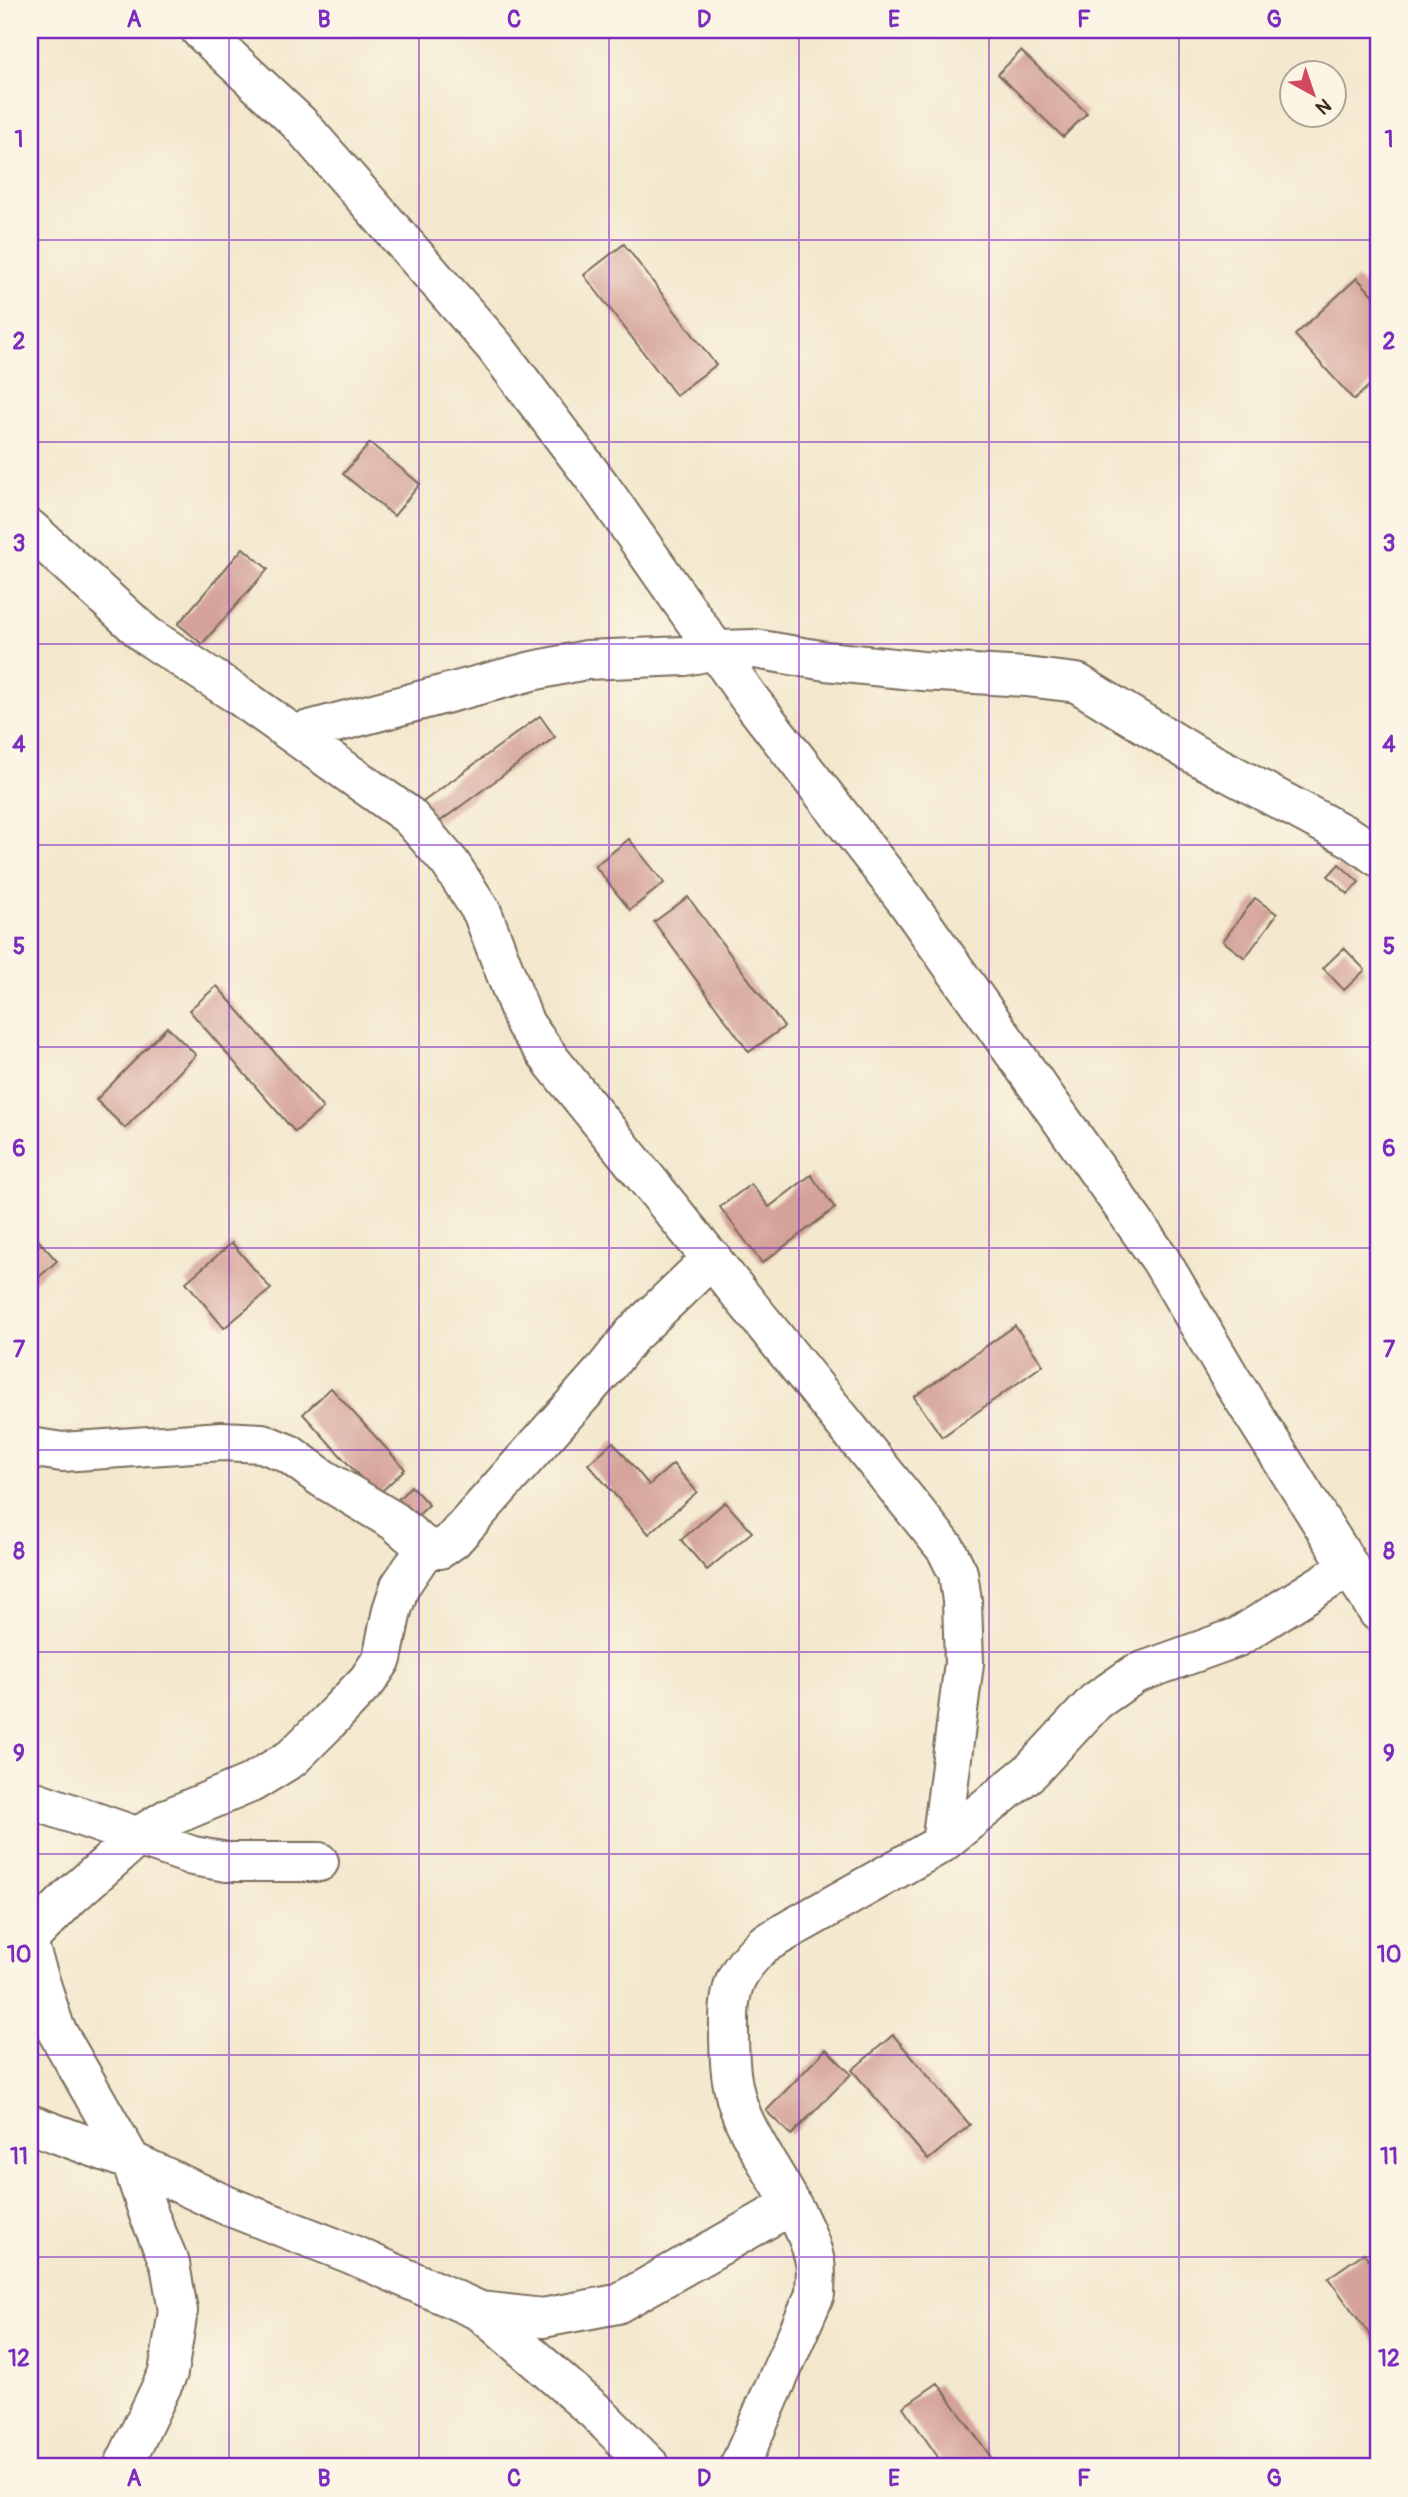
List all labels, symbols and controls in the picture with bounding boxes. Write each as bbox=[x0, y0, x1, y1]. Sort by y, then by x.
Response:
text: A bbox=[127, 5, 142, 34]
text: B bbox=[317, 5, 331, 34]
text: C bbox=[507, 5, 521, 34]
text: D bbox=[697, 5, 711, 34]
text: E bbox=[888, 5, 900, 34]
text: F bbox=[1077, 5, 1091, 34]
text: G bbox=[1266, 5, 1282, 34]
north arrow bbox=[1278, 60, 1348, 130]
text: N bbox=[1311, 93, 1336, 120]
text: 1 bbox=[15, 125, 24, 154]
text: 1 bbox=[1385, 125, 1394, 154]
text: 2 bbox=[13, 327, 26, 356]
text: 2 bbox=[1383, 327, 1396, 356]
text: 3 bbox=[13, 529, 25, 558]
text: 3 bbox=[1383, 529, 1395, 558]
text: 4 bbox=[12, 730, 26, 759]
text: 4 bbox=[1382, 730, 1396, 759]
text: 5 bbox=[13, 932, 25, 961]
text: 5 bbox=[1383, 932, 1395, 961]
text: 6 bbox=[12, 1134, 26, 1163]
text: 6 bbox=[1382, 1134, 1396, 1163]
text: 7 bbox=[13, 1335, 26, 1364]
text: 7 bbox=[1383, 1335, 1396, 1364]
text: 8 bbox=[13, 1537, 25, 1566]
text: 8 bbox=[1383, 1537, 1395, 1566]
text: 9 bbox=[13, 1739, 25, 1768]
text: 9 bbox=[1383, 1739, 1395, 1768]
text: 10 bbox=[7, 1940, 31, 1969]
text: 10 bbox=[1377, 1940, 1401, 1969]
text: 11 bbox=[10, 2142, 28, 2171]
text: 11 bbox=[1380, 2142, 1398, 2171]
text: 12 bbox=[8, 2344, 30, 2373]
text: 12 bbox=[1378, 2344, 1400, 2373]
text: A bbox=[127, 2464, 142, 2493]
text: B bbox=[317, 2464, 331, 2493]
text: C bbox=[507, 2464, 521, 2493]
text: D bbox=[697, 2464, 711, 2493]
text: E bbox=[888, 2464, 900, 2493]
text: F bbox=[1077, 2464, 1091, 2493]
text: G bbox=[1266, 2464, 1282, 2493]

